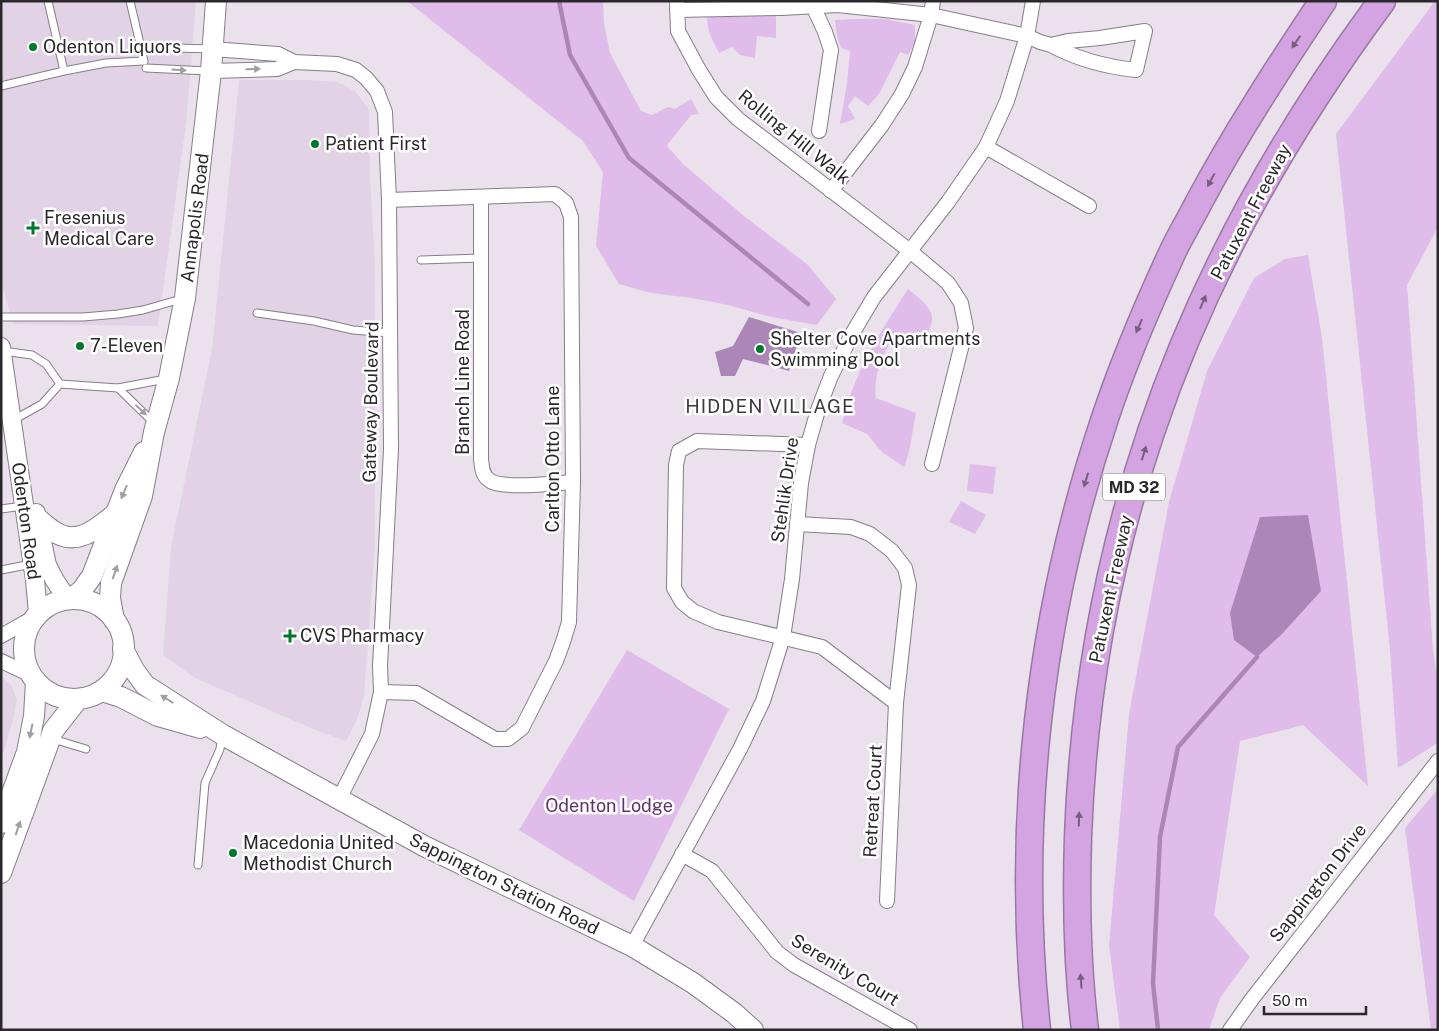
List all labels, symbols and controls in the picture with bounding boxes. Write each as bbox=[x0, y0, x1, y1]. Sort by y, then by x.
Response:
one-way arrow bbox=[1291, 35, 1300, 49]
place label: Odenton Liquors bbox=[43, 36, 181, 57]
marker: Odenton Liquors bbox=[27, 41, 39, 53]
one-way arrow bbox=[246, 65, 262, 73]
one-way arrow bbox=[171, 66, 187, 74]
street label: Rolling Hill Walk bbox=[734, 85, 855, 188]
place label: Patient First bbox=[325, 133, 427, 154]
marker: Patient First bbox=[309, 138, 321, 150]
street label: Patuxent Freeway bbox=[1206, 140, 1295, 283]
street label: Annapolis Road bbox=[176, 152, 213, 284]
one-way arrow bbox=[1207, 173, 1215, 188]
place label: Fresenius Medical Care bbox=[44, 207, 154, 249]
marker: Fresenius Medical Care bbox=[26, 221, 40, 235]
one-way arrow bbox=[1200, 295, 1208, 309]
street label: Branch Line Road bbox=[452, 309, 473, 455]
one-way arrow bbox=[1135, 319, 1143, 333]
street label: Gateway Boulevard bbox=[359, 321, 382, 483]
place label: Shelter Cove Apartments Swimming Pool bbox=[770, 328, 980, 370]
place label: 7-Eleven bbox=[90, 335, 163, 356]
marker: 7-Eleven bbox=[74, 340, 86, 352]
marker: Shelter Cove Apartments Swimming Pool bbox=[754, 343, 766, 355]
street label: Carlton Otto Lane bbox=[542, 386, 563, 532]
district label: HIDDEN VILLAGE bbox=[685, 395, 855, 417]
one-way arrow bbox=[134, 405, 147, 416]
street label: Stehlik Drive bbox=[767, 436, 802, 544]
one-way arrow bbox=[1141, 446, 1149, 461]
street label: Odenton Road bbox=[8, 461, 45, 581]
one-way arrow bbox=[1082, 472, 1089, 487]
road number: MD 32 bbox=[1103, 474, 1165, 501]
one-way arrow bbox=[120, 485, 128, 499]
street label: Patuxent Freeway bbox=[1085, 513, 1137, 665]
one-way arrow bbox=[112, 565, 119, 580]
place label: CVS Pharmacy bbox=[300, 625, 424, 646]
marker: CVS Pharmacy bbox=[284, 630, 296, 642]
one-way arrow bbox=[160, 695, 174, 704]
one-way arrow bbox=[27, 723, 35, 738]
street label: Retreat Court bbox=[859, 744, 886, 858]
park label: Odenton Lodge bbox=[545, 795, 673, 816]
one-way arrow bbox=[1075, 811, 1083, 827]
street label: Sappington Drive bbox=[1265, 819, 1370, 946]
one-way arrow bbox=[14, 820, 22, 835]
street label: Sappington Station Road bbox=[406, 828, 603, 939]
place label: Macedonia United Methodist Church bbox=[243, 832, 394, 874]
marker: Macedonia United Methodist Church bbox=[227, 847, 239, 859]
street label: Serenity Court bbox=[788, 929, 903, 1010]
one-way arrow bbox=[1077, 973, 1085, 989]
scale bar bbox=[1264, 984, 1366, 1016]
text: 50 m bbox=[1272, 992, 1307, 1009]

